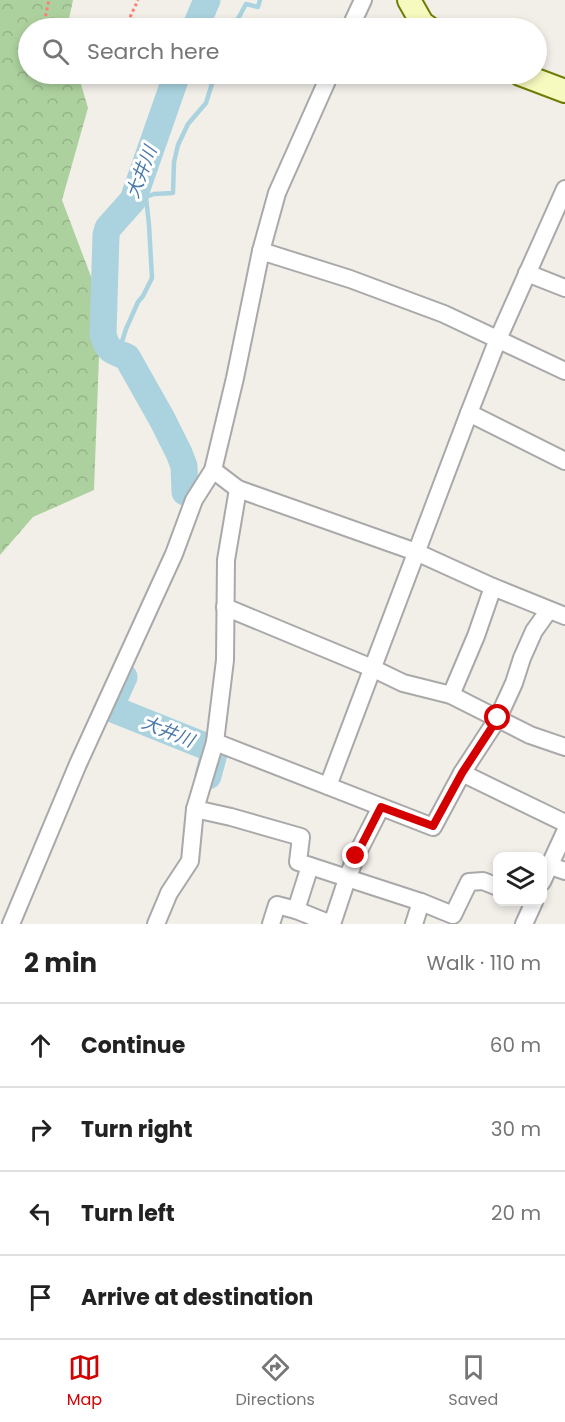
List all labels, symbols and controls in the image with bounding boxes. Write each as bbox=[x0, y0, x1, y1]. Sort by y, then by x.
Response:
search box bbox=[18, 18, 547, 84]
icon: search bbox=[39, 35, 72, 68]
text: Search here bbox=[87, 36, 220, 67]
water label: 大井川 bbox=[120, 140, 163, 202]
route start bbox=[484, 704, 510, 730]
water label: 大井川 bbox=[138, 709, 200, 753]
route end bbox=[342, 842, 368, 868]
map controls bbox=[493, 852, 547, 906]
button: layers bbox=[493, 852, 547, 906]
text: 2 min bbox=[24, 945, 97, 981]
text: Walk · 110 m bbox=[427, 949, 541, 977]
icon: ahead bbox=[24, 1029, 57, 1062]
text: Continue bbox=[81, 1030, 185, 1061]
text: 60 m bbox=[490, 1031, 541, 1059]
icon: right bbox=[24, 1113, 57, 1146]
text: Turn right bbox=[81, 1114, 192, 1145]
text: 30 m bbox=[491, 1115, 541, 1143]
icon: left bbox=[24, 1197, 57, 1230]
text: Turn left bbox=[81, 1198, 175, 1229]
text: 20 m bbox=[491, 1199, 541, 1227]
icon: arrive bbox=[24, 1281, 57, 1314]
text: Arrive at destination bbox=[81, 1282, 313, 1313]
tab: Map bbox=[67, 1351, 102, 1412]
tab: Directions bbox=[236, 1351, 315, 1412]
tab: Saved bbox=[448, 1351, 498, 1412]

